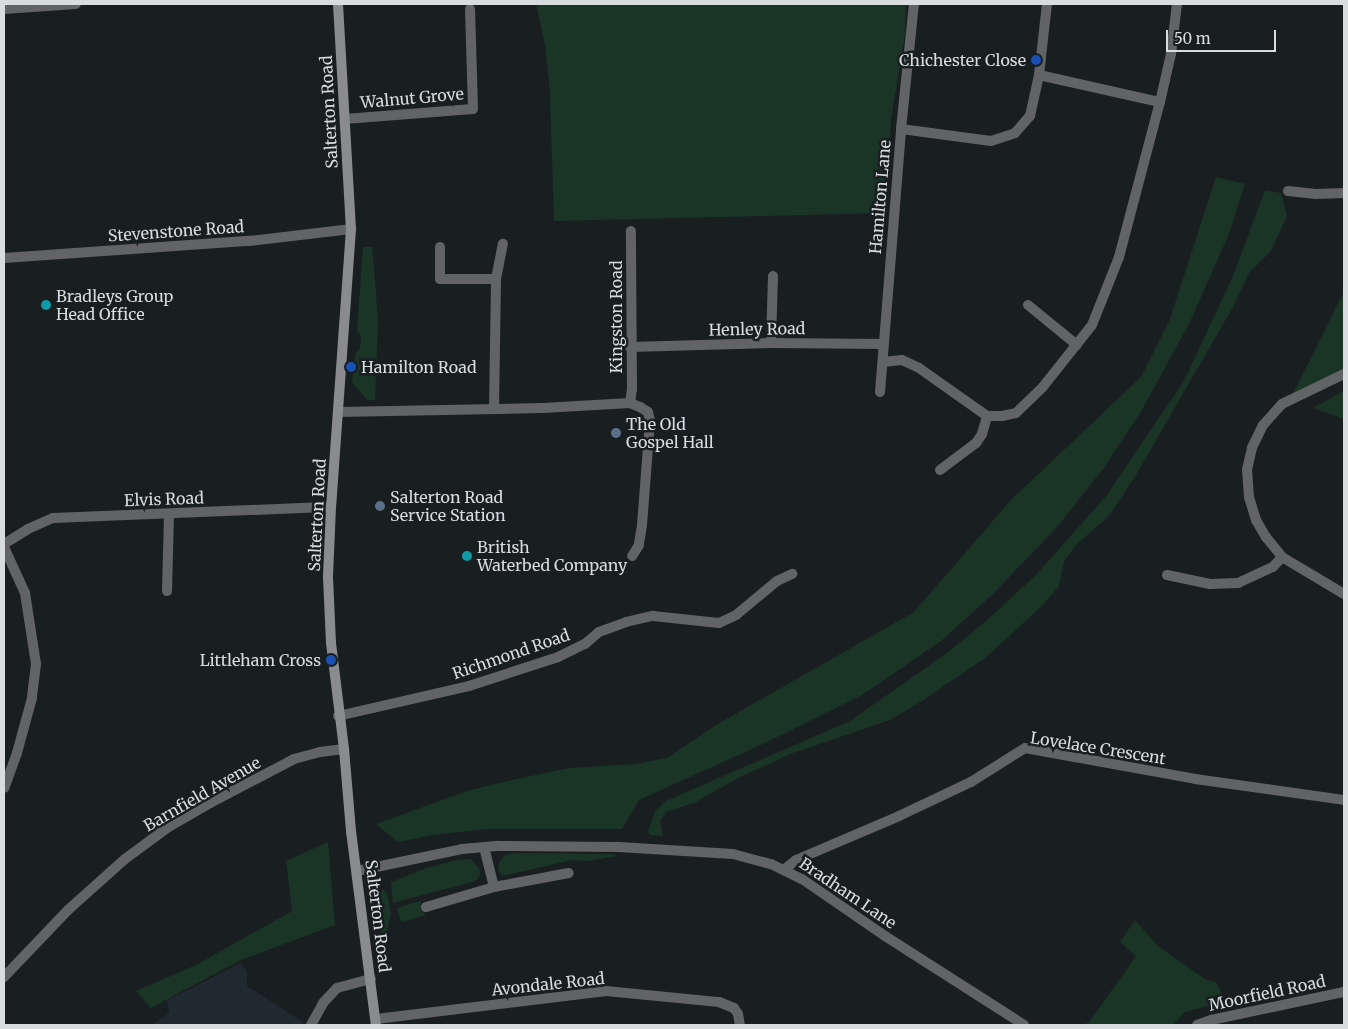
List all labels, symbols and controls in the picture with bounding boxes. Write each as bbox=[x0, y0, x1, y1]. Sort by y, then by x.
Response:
scale bar bbox=[1168, 20, 1278, 52]
text: 50 m bbox=[1174, 29, 1211, 48]
place label: Chichester Close bbox=[899, 50, 1026, 70]
marker: Chichester Close bbox=[1030, 54, 1042, 66]
street label: Salterton Road bbox=[316, 55, 342, 169]
street label: Walnut Grove bbox=[359, 84, 465, 112]
street label: Hamilton Lane bbox=[865, 139, 895, 255]
street label: Stevenstone Road bbox=[107, 217, 245, 245]
street label: Kingston Road bbox=[606, 260, 626, 374]
place label: Bradleys Group Head Office bbox=[56, 286, 173, 324]
marker: Bradleys Group Head Office bbox=[40, 299, 52, 311]
street label: Henley Road bbox=[708, 319, 806, 339]
place label: Hamilton Road bbox=[361, 357, 477, 377]
marker: Hamilton Road bbox=[345, 361, 357, 373]
place label: The Old Gospel Hall bbox=[626, 414, 714, 452]
marker: The Old Gospel Hall bbox=[610, 427, 622, 439]
street label: Salterton Road bbox=[304, 458, 330, 572]
place label: Salterton Road Service Station bbox=[390, 487, 506, 525]
street label: Elvis Road bbox=[124, 488, 204, 510]
marker: Salterton Road Service Station bbox=[374, 500, 386, 512]
place label: British Waterbed Company bbox=[477, 537, 627, 575]
marker: British Waterbed Company bbox=[461, 550, 473, 562]
street label: Richmond Road bbox=[450, 625, 572, 683]
place label: Littleham Cross bbox=[200, 650, 321, 670]
marker: Littleham Cross bbox=[325, 654, 337, 666]
street label: Lovelace Crescent bbox=[1029, 728, 1167, 768]
street label: Barnfield Avenue bbox=[140, 753, 264, 835]
street label: Bradham Lane bbox=[796, 854, 900, 932]
street label: Salterton Road bbox=[362, 859, 394, 973]
street label: Avondale Road bbox=[491, 969, 605, 999]
street label: Moorfield Road bbox=[1207, 971, 1327, 1015]

